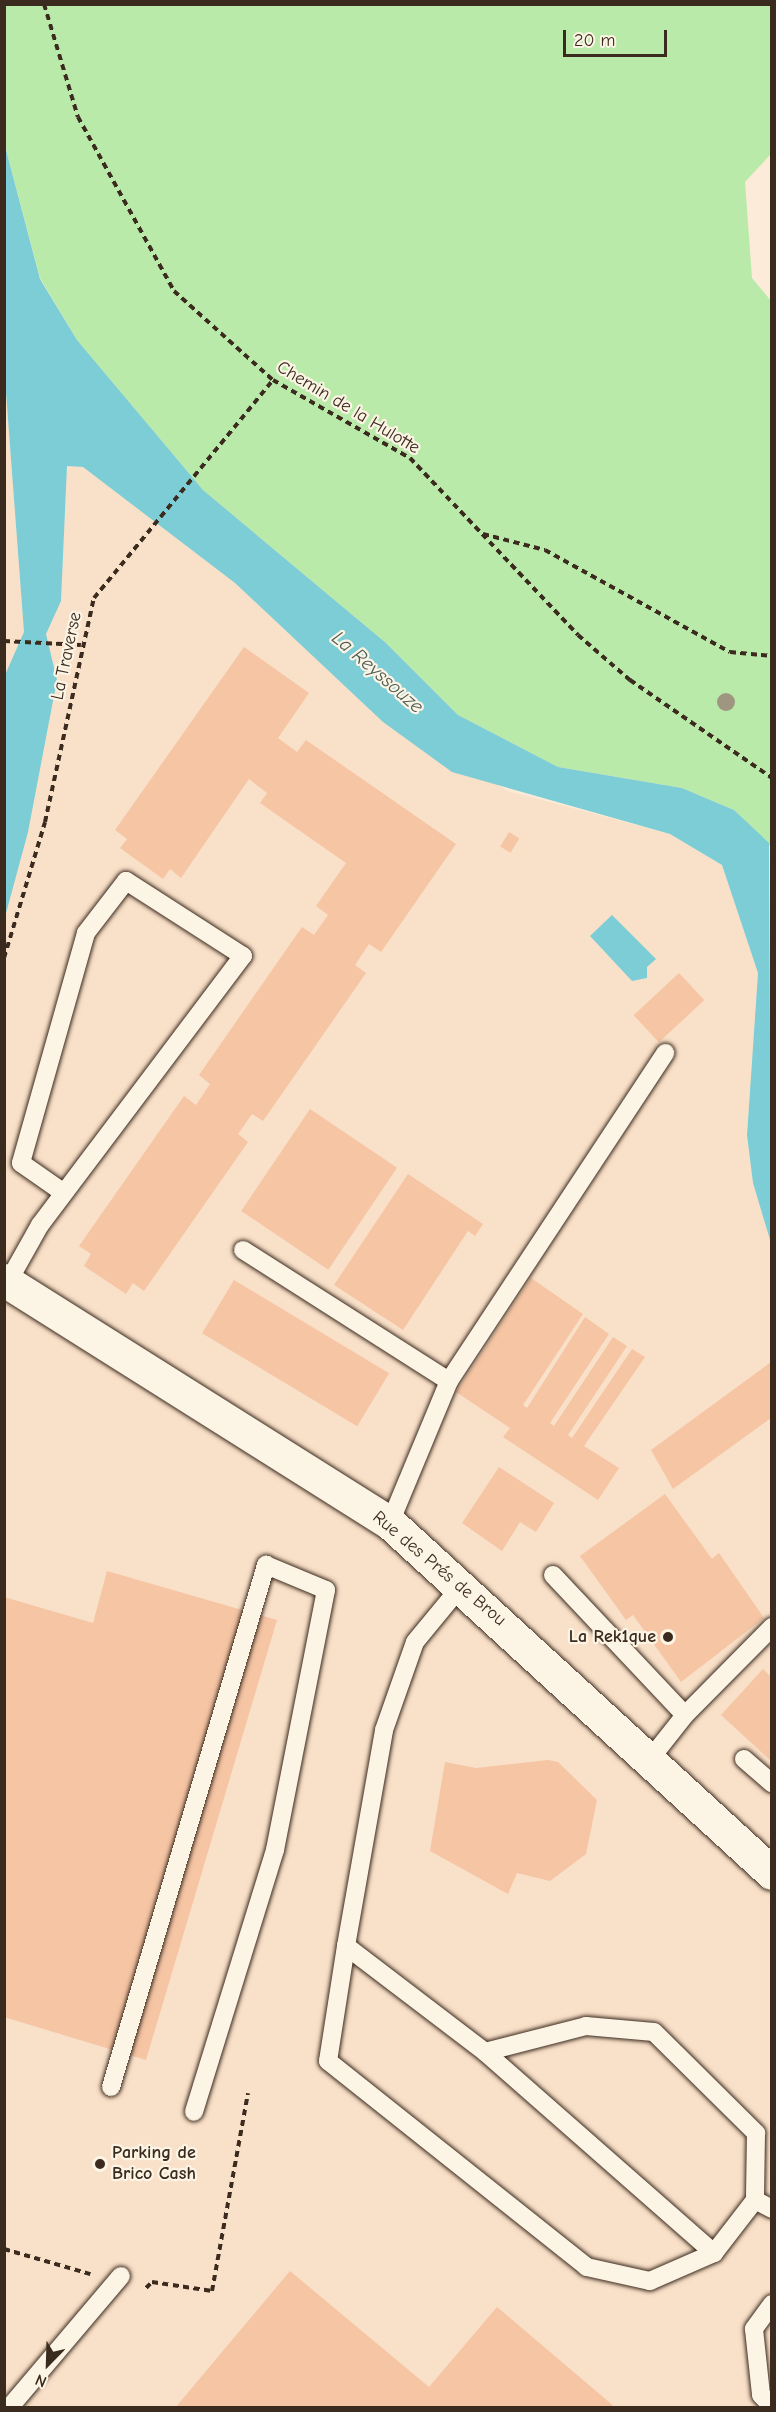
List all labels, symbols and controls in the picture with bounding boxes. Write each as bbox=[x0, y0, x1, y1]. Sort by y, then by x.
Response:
scale bar bbox=[566, 18, 670, 56]
text: 20 m bbox=[574, 30, 615, 51]
street label: Chemin de la Hulotte bbox=[273, 357, 423, 459]
street label: La Traverse bbox=[47, 610, 87, 702]
water label: La Reyssouze bbox=[327, 626, 429, 718]
street label: Rue des Prés de Brou bbox=[368, 1507, 510, 1631]
place label: La Rek1que bbox=[569, 1626, 656, 1648]
marker: La Rek1que bbox=[661, 1630, 675, 1644]
place label: Parking de Brico Cash bbox=[112, 2143, 196, 2186]
marker: Parking de Brico Cash bbox=[93, 2157, 107, 2171]
north arrow bbox=[18, 2334, 78, 2394]
text: N bbox=[33, 2370, 49, 2391]

